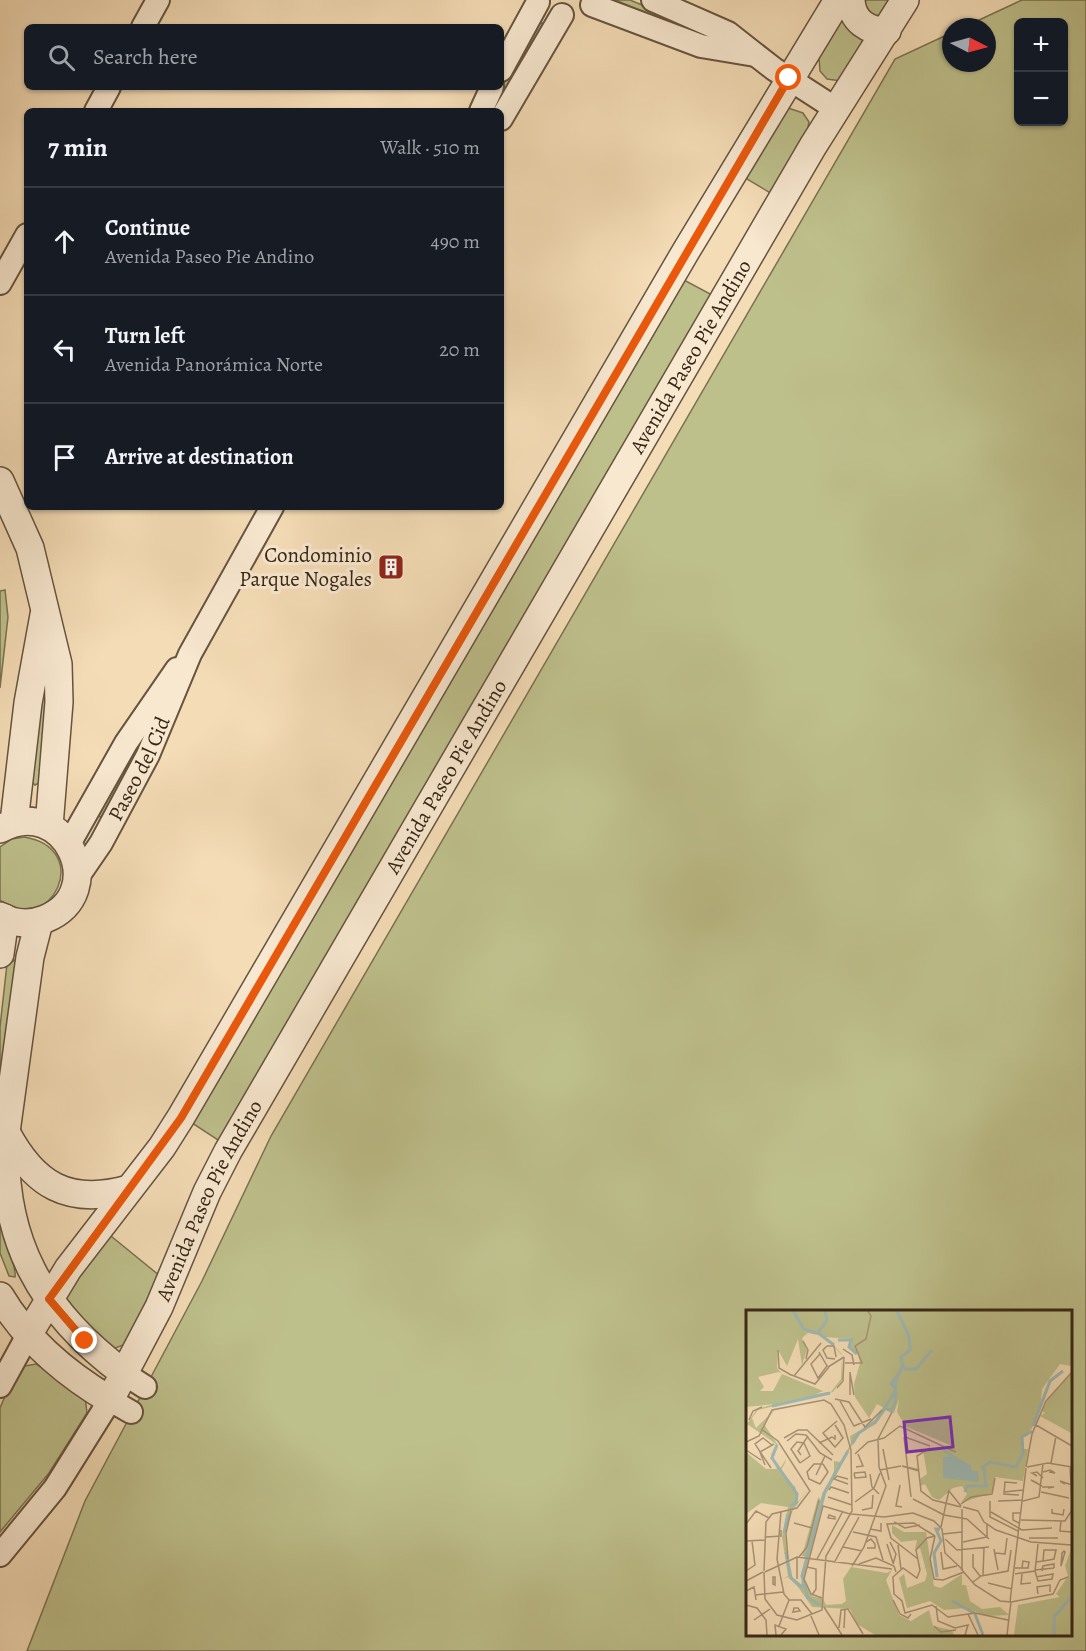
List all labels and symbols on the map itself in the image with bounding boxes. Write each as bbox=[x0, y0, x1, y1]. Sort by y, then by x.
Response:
north arrow bbox=[942, 18, 996, 72]
route start bbox=[775, 64, 801, 90]
street label: Avenida Paseo Pie Andino bbox=[623, 254, 758, 460]
place label: Condominio Parque Nogales bbox=[239, 541, 372, 593]
building icon: Condominio Parque Nogales bbox=[376, 552, 406, 582]
street label: Avenida Paseo Pie Andino bbox=[378, 674, 513, 880]
street label: Paseo del Cid bbox=[101, 712, 177, 826]
street label: Avenida Paseo Pie Andino bbox=[149, 1095, 269, 1306]
inset map bbox=[746, 1310, 1071, 1636]
route end bbox=[71, 1327, 97, 1353]

